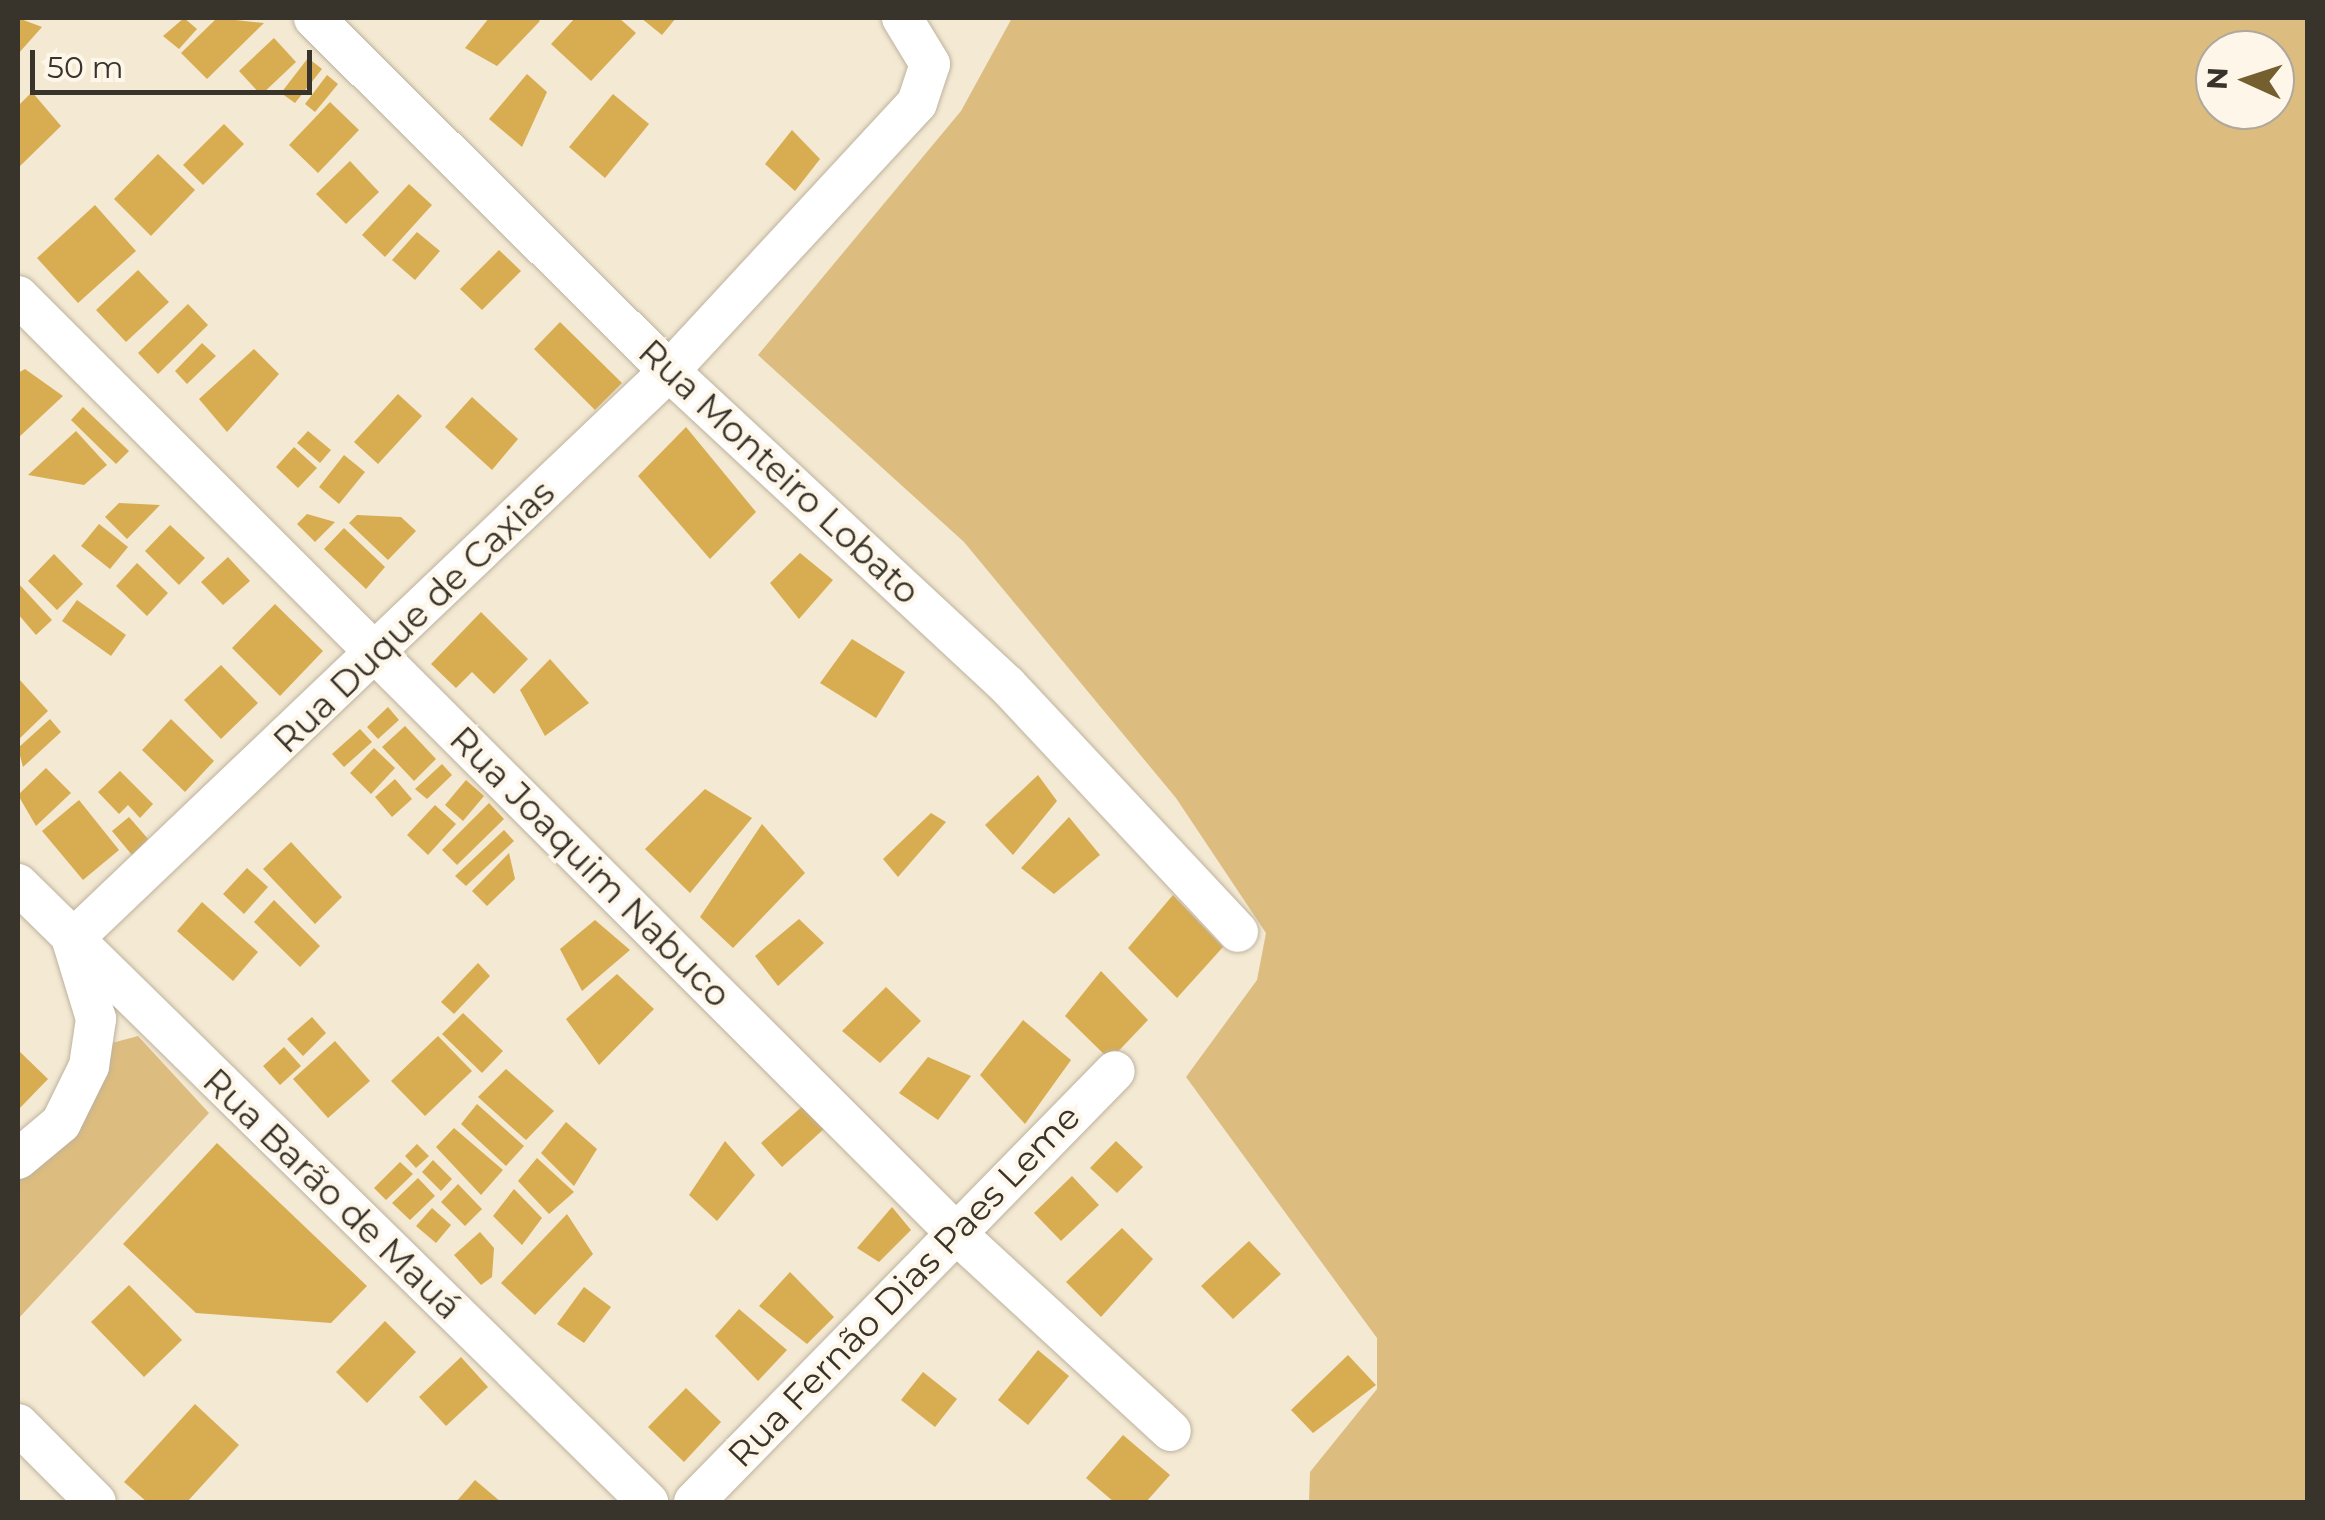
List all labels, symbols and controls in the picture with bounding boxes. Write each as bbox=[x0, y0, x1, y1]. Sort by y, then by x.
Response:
scale bar bbox=[35, 30, 318, 92]
north arrow bbox=[2195, 30, 2295, 130]
text: 50 m bbox=[47, 49, 124, 86]
text: N bbox=[2199, 66, 2235, 91]
street label: Rua Monteiro Lobato bbox=[630, 331, 928, 613]
street label: Rua Duque de Caxias bbox=[265, 472, 563, 762]
street label: Rua Joaquim Nabuco bbox=[441, 718, 739, 1016]
street label: Rua Barão de Mauá bbox=[194, 1060, 470, 1328]
street label: Rua Fernão Dias Paes Leme bbox=[719, 1096, 1089, 1476]

